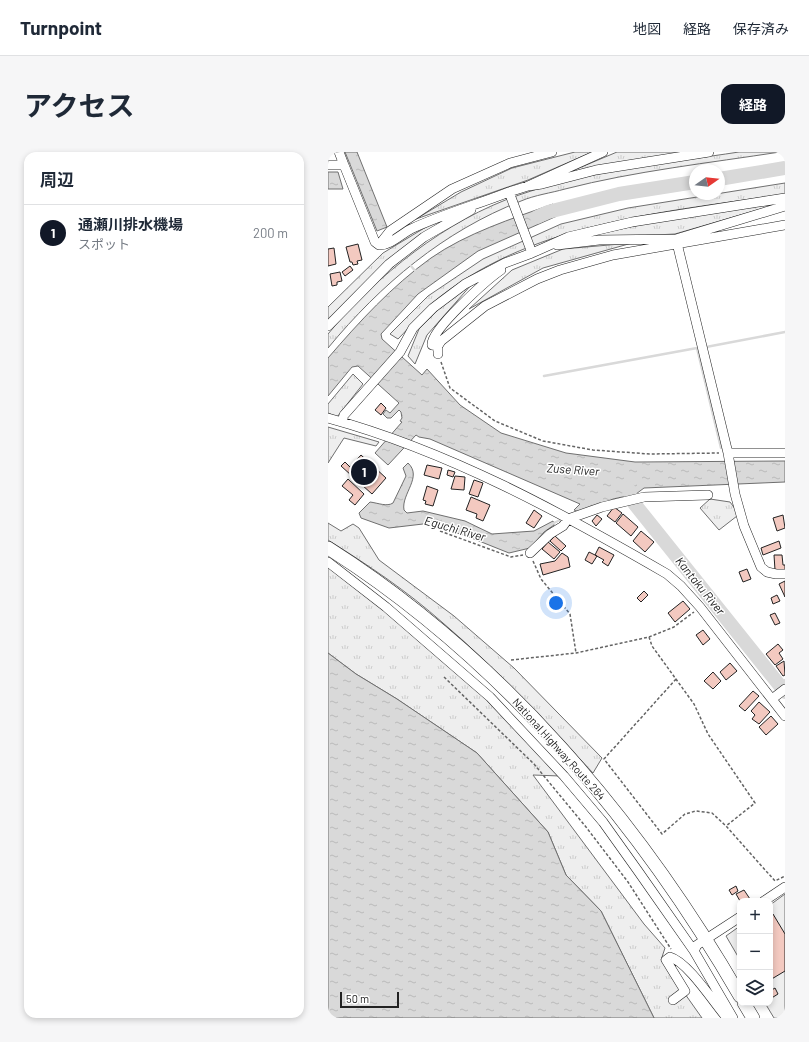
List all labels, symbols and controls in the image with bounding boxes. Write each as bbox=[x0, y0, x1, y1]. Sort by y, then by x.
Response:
text: Turnpoint bbox=[20, 16, 102, 39]
text: 地図 bbox=[633, 20, 661, 37]
text: 経路 bbox=[683, 20, 711, 37]
text: 保存済み bbox=[733, 20, 789, 37]
button: 経路 bbox=[721, 84, 785, 124]
text: アクセス bbox=[24, 88, 135, 122]
north arrow bbox=[689, 164, 725, 200]
text: 周辺 bbox=[40, 169, 74, 189]
text: 通瀬川排水機場 bbox=[78, 215, 183, 233]
text: 1 bbox=[51, 225, 55, 241]
text: 200 m bbox=[253, 225, 288, 241]
text: スポット bbox=[78, 236, 130, 252]
pin: 1 bbox=[351, 457, 377, 487]
water label: Zuse River bbox=[546, 460, 601, 478]
water label: Eguchi River bbox=[423, 513, 488, 544]
water label: Kantaku River bbox=[673, 554, 729, 618]
your location bbox=[546, 593, 566, 613]
street label: National Highway Route 264 bbox=[510, 695, 609, 802]
map controls bbox=[737, 898, 773, 1006]
button: + bbox=[737, 898, 773, 934]
button: − bbox=[737, 934, 773, 970]
button: layers bbox=[737, 970, 773, 1006]
scale bar bbox=[340, 990, 399, 1009]
text: 50 m bbox=[346, 992, 369, 1005]

